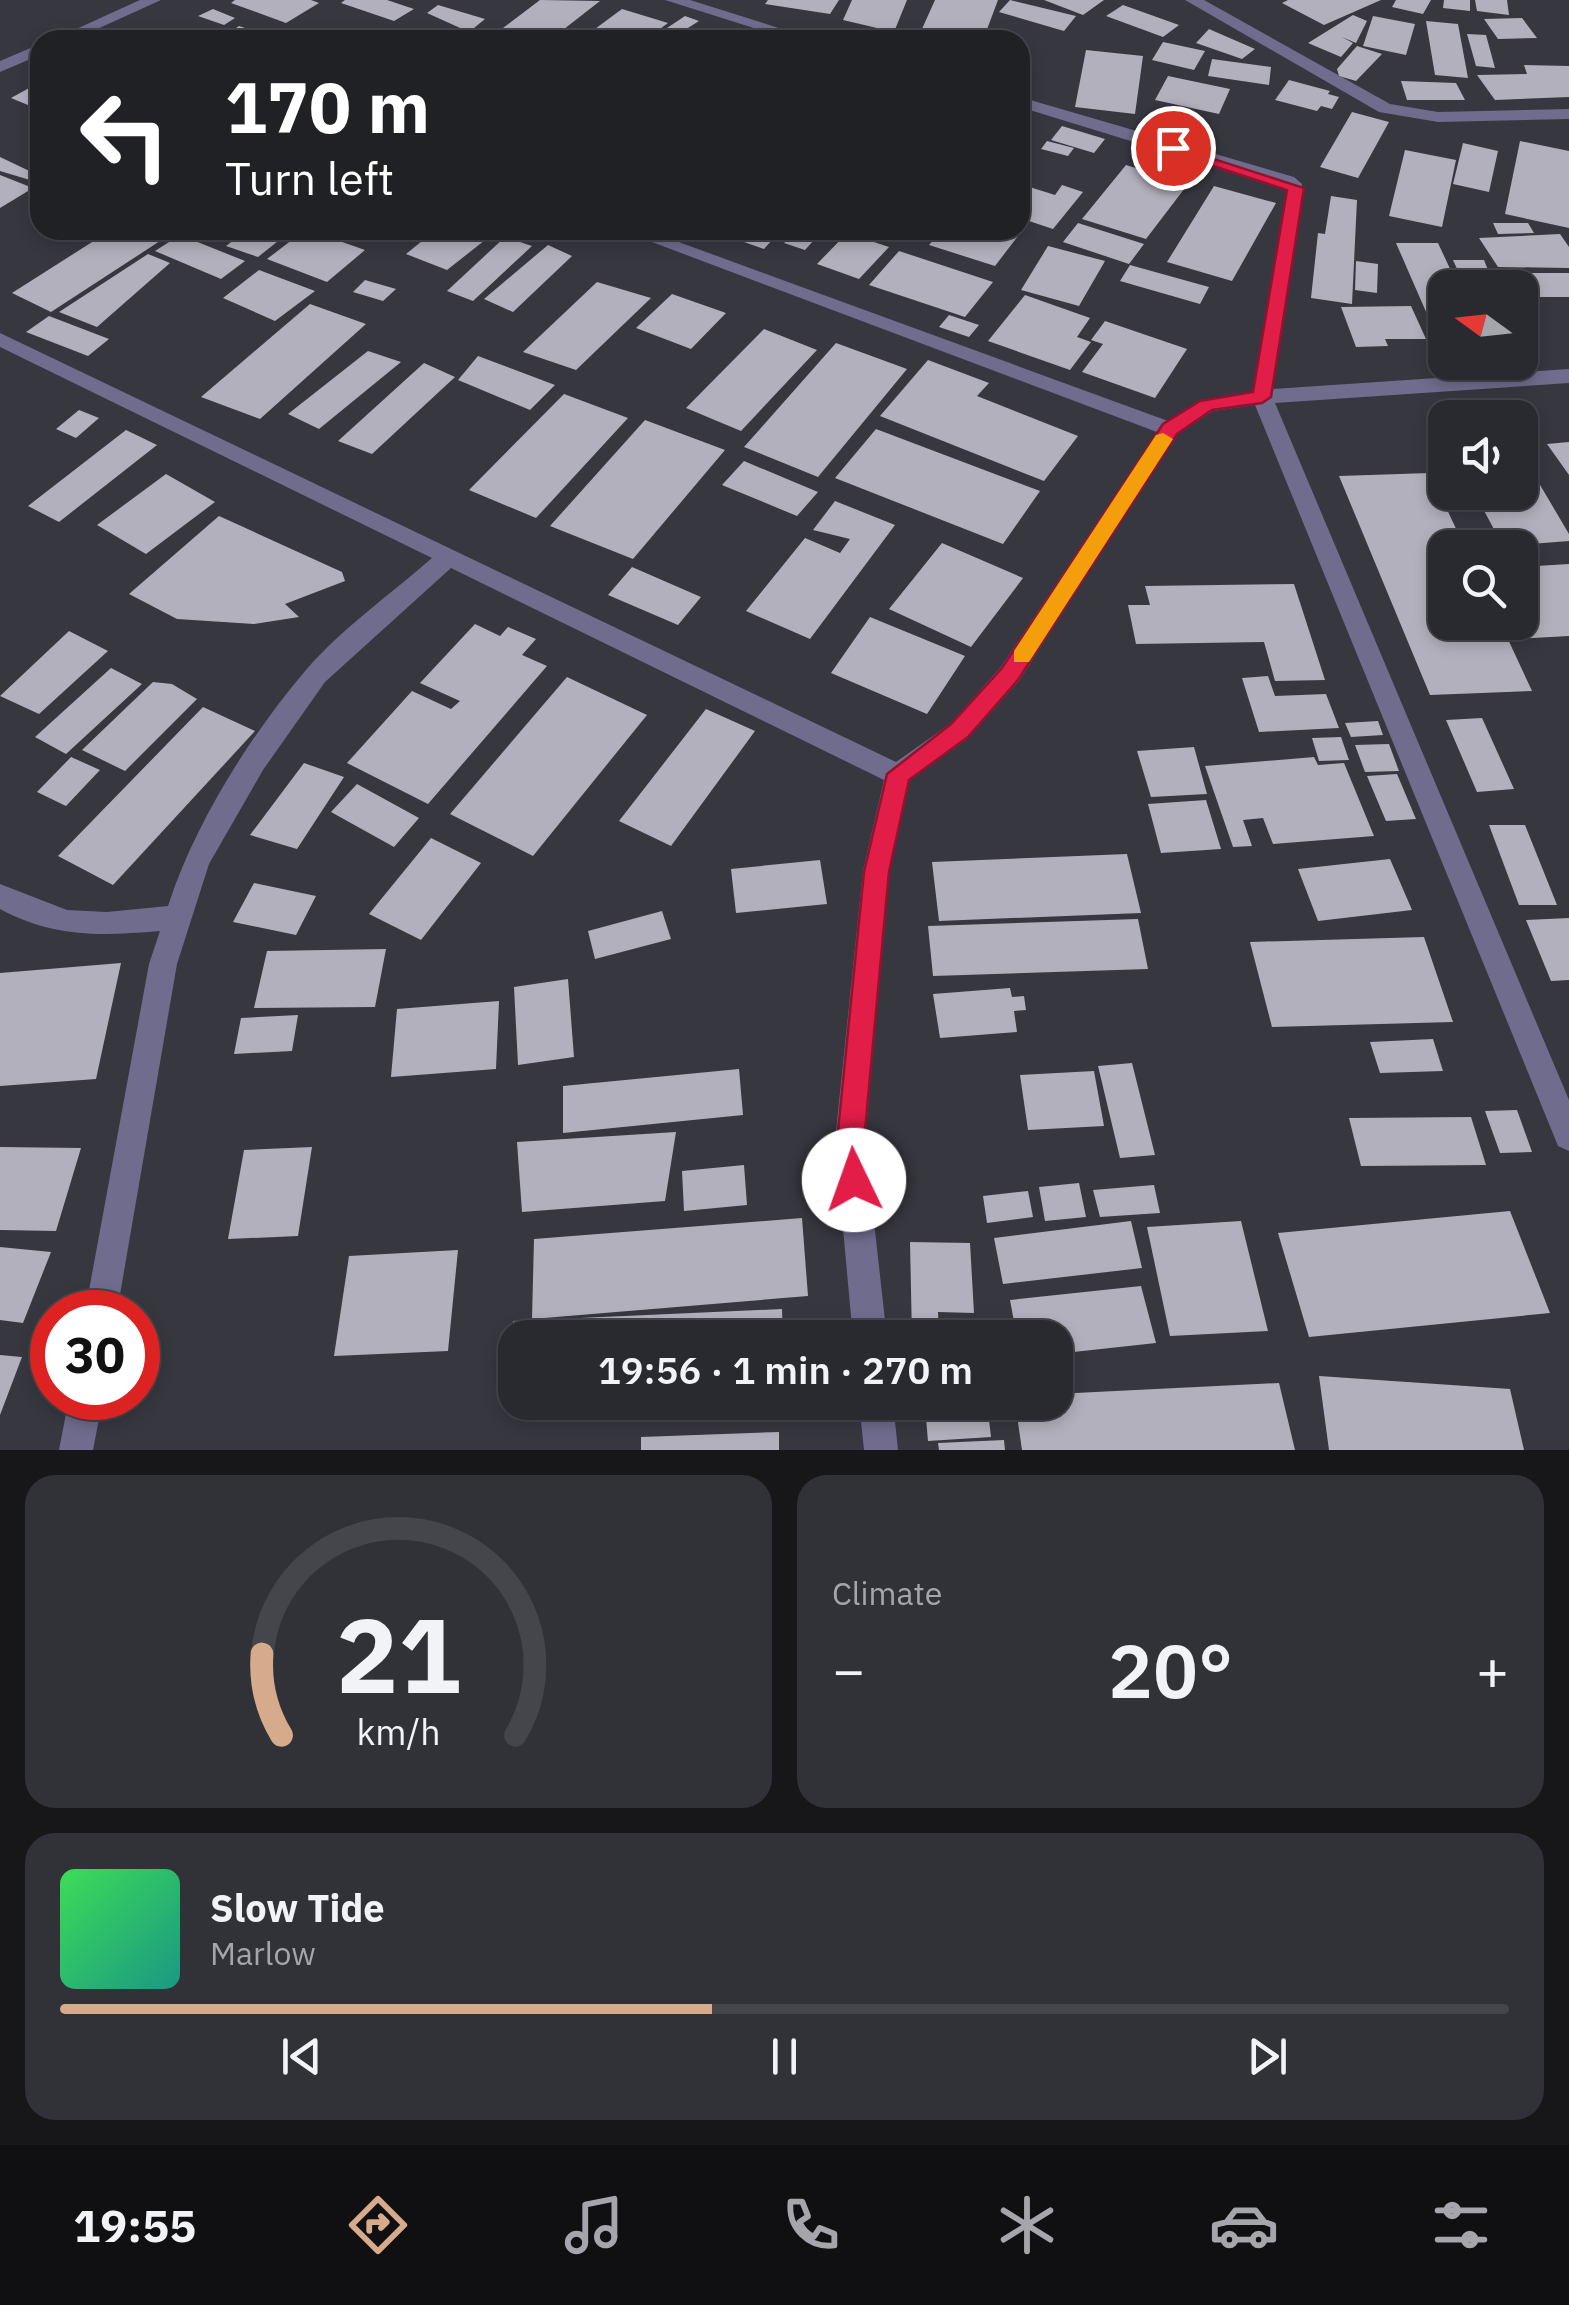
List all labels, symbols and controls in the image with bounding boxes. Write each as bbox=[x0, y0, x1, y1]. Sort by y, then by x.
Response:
text: 170 m bbox=[225, 61, 430, 152]
icon: left bbox=[60, 70, 190, 200]
pin bbox=[1131, 106, 1216, 191]
icon: arrive bbox=[1146, 121, 1201, 176]
text: Turn left bbox=[225, 149, 394, 207]
north arrow bbox=[1428, 270, 1538, 380]
map controls bbox=[1428, 270, 1538, 640]
button: sound bbox=[1428, 400, 1538, 510]
button: search bbox=[1428, 530, 1538, 640]
position arrow bbox=[802, 1128, 906, 1232]
speed limit sign: 30 bbox=[30, 1290, 160, 1420]
text: 19:56 · 1 min · 270 m bbox=[598, 1345, 973, 1394]
text: Climate bbox=[832, 1572, 942, 1614]
text: 21 bbox=[336, 1586, 461, 1722]
text: 20° bbox=[1108, 1621, 1233, 1719]
text: − bbox=[832, 1634, 865, 1705]
text: + bbox=[1476, 1634, 1509, 1705]
text: km/h bbox=[356, 1708, 441, 1755]
text: Slow Tide bbox=[210, 1883, 385, 1932]
text: Marlow bbox=[210, 1932, 316, 1974]
icon: previous bbox=[274, 2029, 329, 2084]
icon: pause bbox=[757, 2029, 812, 2084]
icon: next bbox=[1240, 2029, 1295, 2084]
icon: directions bbox=[343, 2190, 413, 2260]
icon: music bbox=[559, 2190, 629, 2260]
icon: phone bbox=[776, 2190, 846, 2260]
icon: climate bbox=[992, 2190, 1062, 2260]
icon: car bbox=[1209, 2190, 1279, 2260]
icon: filters bbox=[1426, 2190, 1496, 2260]
text: 19:55 bbox=[73, 2196, 196, 2254]

